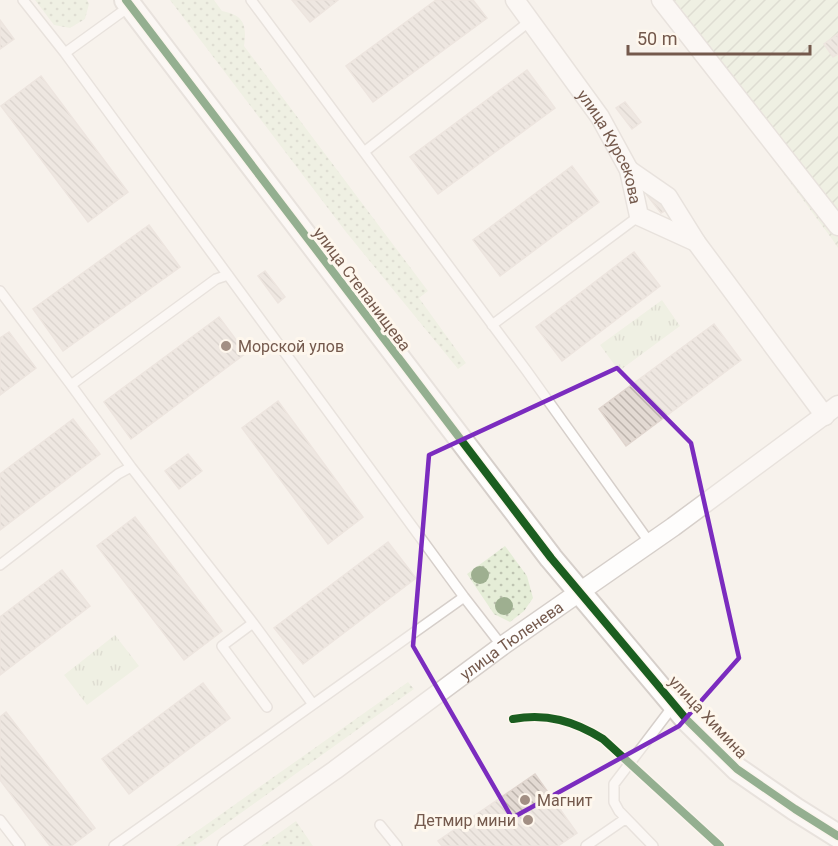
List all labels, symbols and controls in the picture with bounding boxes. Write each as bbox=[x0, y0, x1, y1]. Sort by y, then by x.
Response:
scale bar bbox=[628, 18, 810, 56]
text: 50 m bbox=[637, 28, 677, 49]
street label: улица Курсекова bbox=[574, 86, 646, 206]
street label: улица Степанищева bbox=[309, 223, 415, 355]
place label: Морской улов bbox=[238, 337, 344, 356]
marker: Морской улов bbox=[219, 339, 233, 353]
street label: улица Тюленева bbox=[456, 597, 567, 684]
street label: улица Химина bbox=[665, 672, 751, 762]
place label: Магнит bbox=[537, 791, 593, 810]
marker: Магнит bbox=[518, 793, 532, 807]
place label: Детмир мини bbox=[414, 811, 516, 830]
marker: Детмир мини bbox=[521, 813, 535, 827]

